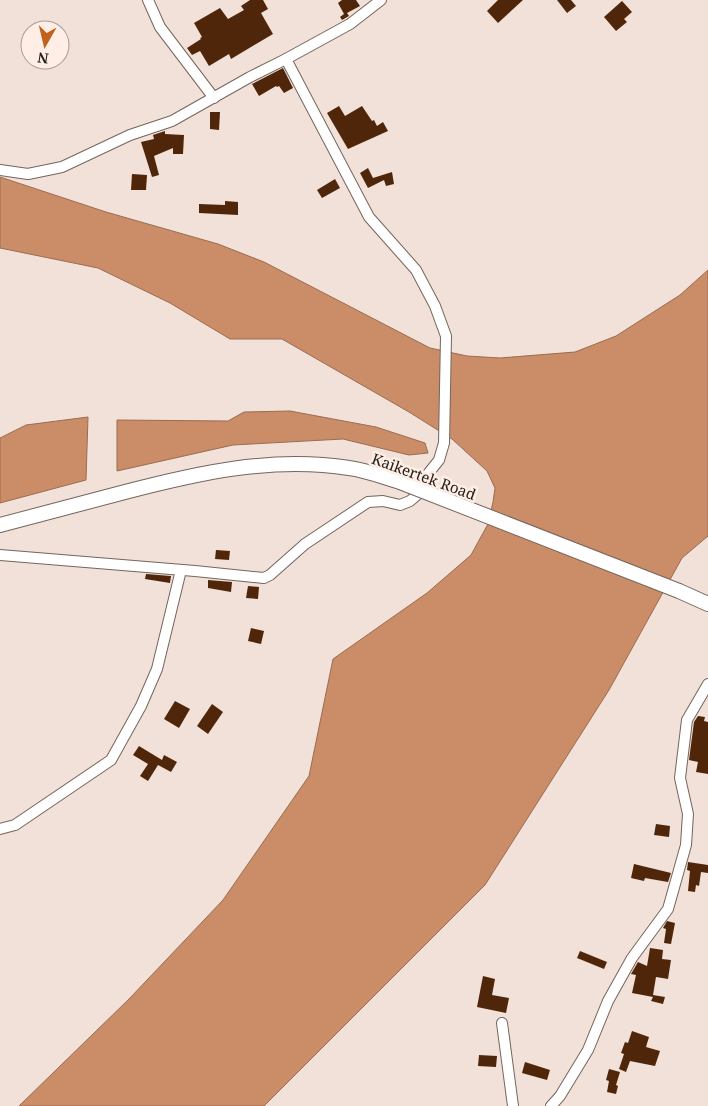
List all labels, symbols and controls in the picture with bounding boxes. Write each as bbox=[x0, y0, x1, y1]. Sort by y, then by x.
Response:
north arrow bbox=[20, 20, 70, 70]
text: N bbox=[36, 48, 50, 69]
street label: Kaikertek Road bbox=[369, 448, 479, 504]

